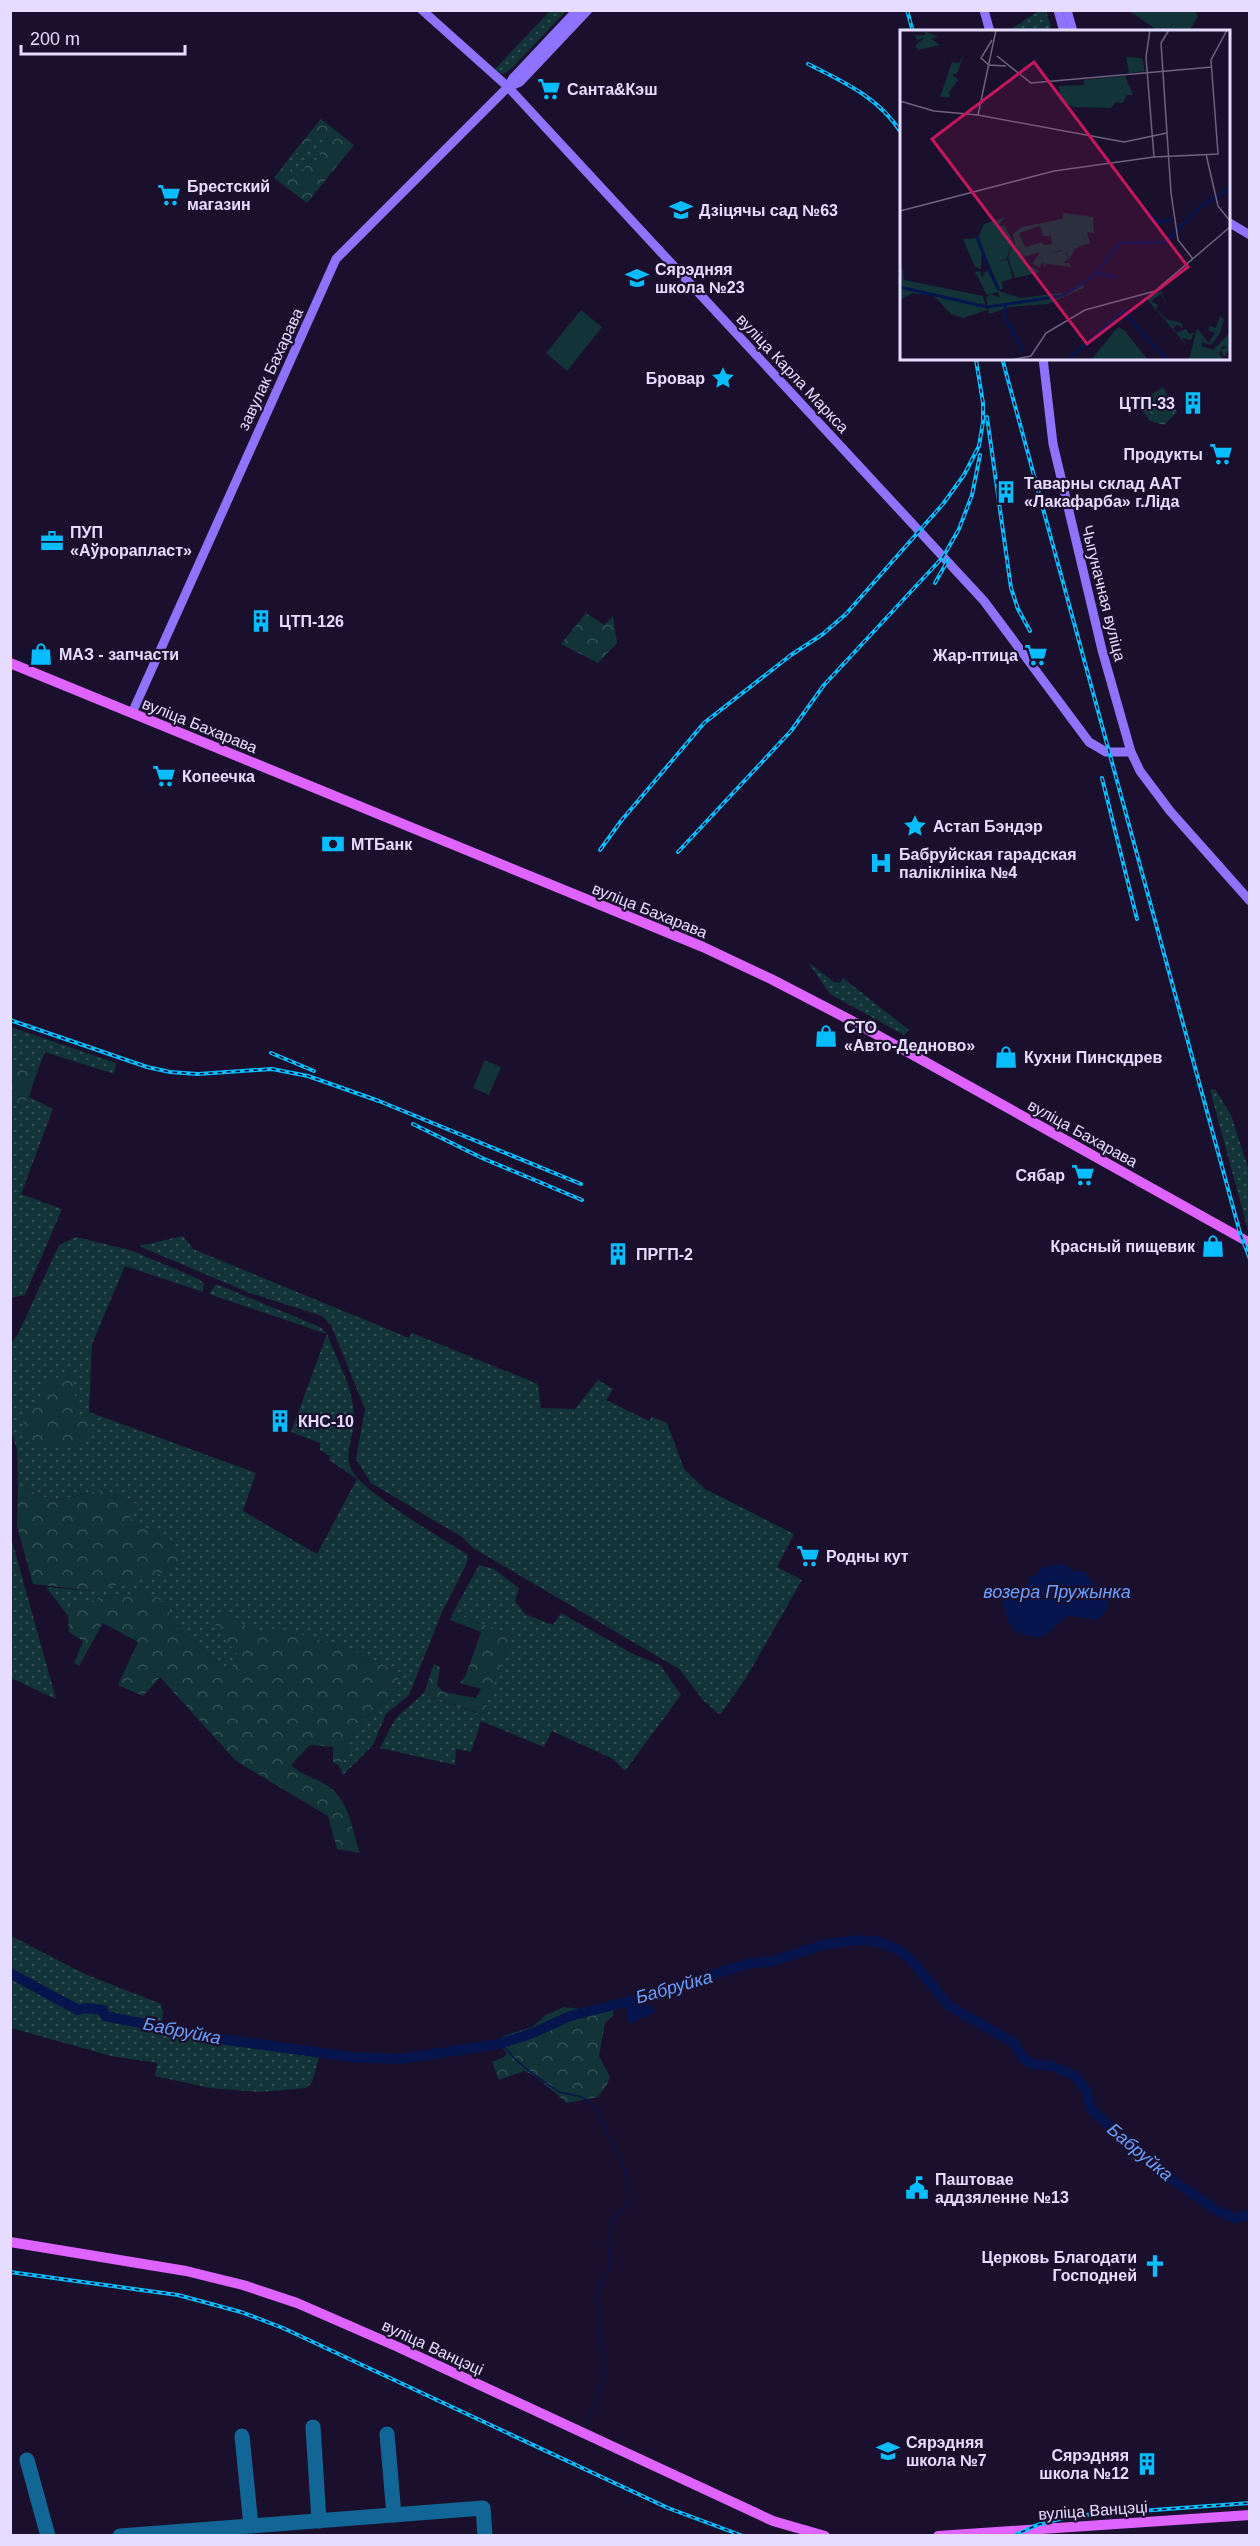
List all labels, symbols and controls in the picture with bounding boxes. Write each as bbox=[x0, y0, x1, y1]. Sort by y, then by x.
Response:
scale bar bbox=[21, 18, 184, 56]
text: 200 m bbox=[30, 29, 80, 49]
inset map bbox=[900, 30, 1230, 360]
supermarket icon: Санта&Кэш bbox=[536, 76, 562, 102]
place label: Санта&Кэш bbox=[567, 81, 658, 98]
place label: Брестский магазин bbox=[187, 178, 270, 213]
supermarket icon: Брестский магазин bbox=[156, 182, 182, 208]
school or university icon: Дзіцячы сад №63 bbox=[668, 197, 694, 223]
place label: Дзіцячы сад №63 bbox=[699, 202, 838, 219]
place label: Сярэдняя школа №23 bbox=[655, 261, 745, 296]
school or university icon: Сярэдняя школа №23 bbox=[624, 265, 650, 291]
street label: завулак Бахарава bbox=[235, 305, 306, 433]
street label: вуліца Карла Маркса bbox=[733, 311, 852, 436]
place icon: Бровар bbox=[710, 365, 736, 391]
place label: Бровар bbox=[646, 370, 705, 387]
building icon: ЦТП-33 bbox=[1180, 390, 1206, 416]
place label: ЦТП-33 bbox=[1119, 395, 1175, 412]
supermarket icon: Продукты bbox=[1208, 441, 1234, 467]
place label: Продукты bbox=[1123, 446, 1203, 463]
place label: Таварны склад ААТ «Лакафарба» г.Ліда bbox=[1024, 475, 1181, 510]
building icon: Таварны склад ААТ «Лакафарба» г.Ліда bbox=[993, 479, 1019, 505]
street label: Чыгуначная вуліца bbox=[1078, 523, 1129, 663]
place label: ПУП «Аўрорапласт» bbox=[70, 524, 192, 559]
office icon: ПУП «Аўрорапласт» bbox=[39, 528, 65, 554]
building icon: ЦТП-126 bbox=[248, 608, 274, 634]
place label: ЦТП-126 bbox=[279, 613, 344, 630]
shop icon: МАЗ - запчасти bbox=[28, 641, 54, 667]
supermarket icon: Жар-птица bbox=[1023, 642, 1049, 668]
place label: МАЗ - запчасти bbox=[59, 646, 179, 663]
place label: Жар-птица bbox=[932, 647, 1018, 664]
street label: вуліца Бахарава bbox=[140, 695, 260, 756]
supermarket icon: Копеечка bbox=[151, 763, 177, 789]
place label: Копеечка bbox=[182, 768, 255, 785]
place icon: Астап Бэндэр bbox=[902, 813, 928, 839]
place label: Астап Бэндэр bbox=[933, 818, 1043, 835]
bank icon: МТБанк bbox=[320, 831, 346, 857]
place label: МТБанк bbox=[351, 836, 413, 853]
place label: Бабруйская гарадская паліклініка №4 bbox=[899, 846, 1076, 881]
hospital icon: Бабруйская гарадская паліклініка №4 bbox=[868, 850, 894, 876]
street label: вуліца Бахарава bbox=[590, 880, 710, 941]
place label: СТО «Авто-Дедново» bbox=[844, 1019, 975, 1054]
shop icon: СТО «Авто-Дедново» bbox=[813, 1023, 839, 1049]
shop icon: Кухни Пинскдрев bbox=[993, 1044, 1019, 1070]
place label: Кухни Пинскдрев bbox=[1024, 1049, 1162, 1066]
street label: вуліца Бахарава bbox=[1025, 1096, 1140, 1171]
supermarket icon: Сябар bbox=[1070, 1162, 1096, 1188]
place label: Сябар bbox=[1016, 1167, 1065, 1184]
shop icon: Красный пищевик bbox=[1200, 1233, 1226, 1259]
place label: Красный пищевик bbox=[1050, 1238, 1196, 1255]
building icon: ПРГП-2 bbox=[605, 1241, 631, 1267]
place label: ПРГП-2 bbox=[636, 1246, 693, 1263]
building icon: КНС-10 bbox=[267, 1408, 293, 1434]
place label: КНС-10 bbox=[298, 1413, 354, 1430]
supermarket icon: Родны кут bbox=[795, 1543, 821, 1569]
place label: Родны кут bbox=[826, 1548, 909, 1565]
water label: возера Пружынка bbox=[983, 1582, 1131, 1602]
water label: Бабруйка bbox=[633, 1967, 715, 2007]
water label: Бабруйка bbox=[141, 2014, 223, 2048]
water label: Бабруйка bbox=[1103, 2119, 1177, 2185]
place label: Паштовае аддзяленне №13 bbox=[935, 2171, 1069, 2206]
public building icon: Паштовае аддзяленне №13 bbox=[904, 2175, 930, 2201]
place label: Церковь Благодати Господней bbox=[981, 2249, 1137, 2284]
church icon: Церковь Благодати Господней bbox=[1142, 2253, 1168, 2279]
street label: вуліца Ванцэці bbox=[380, 2317, 486, 2378]
place label: Сярэдняя школа №7 bbox=[906, 2434, 987, 2469]
school or university icon: Сярэдняя школа №7 bbox=[875, 2438, 901, 2464]
place label: Сярэдняя школа №12 bbox=[1039, 2447, 1129, 2482]
building icon: Сярэдняя школа №12 bbox=[1134, 2451, 1160, 2477]
street label: вуліца Ванцэці bbox=[1038, 2498, 1148, 2523]

